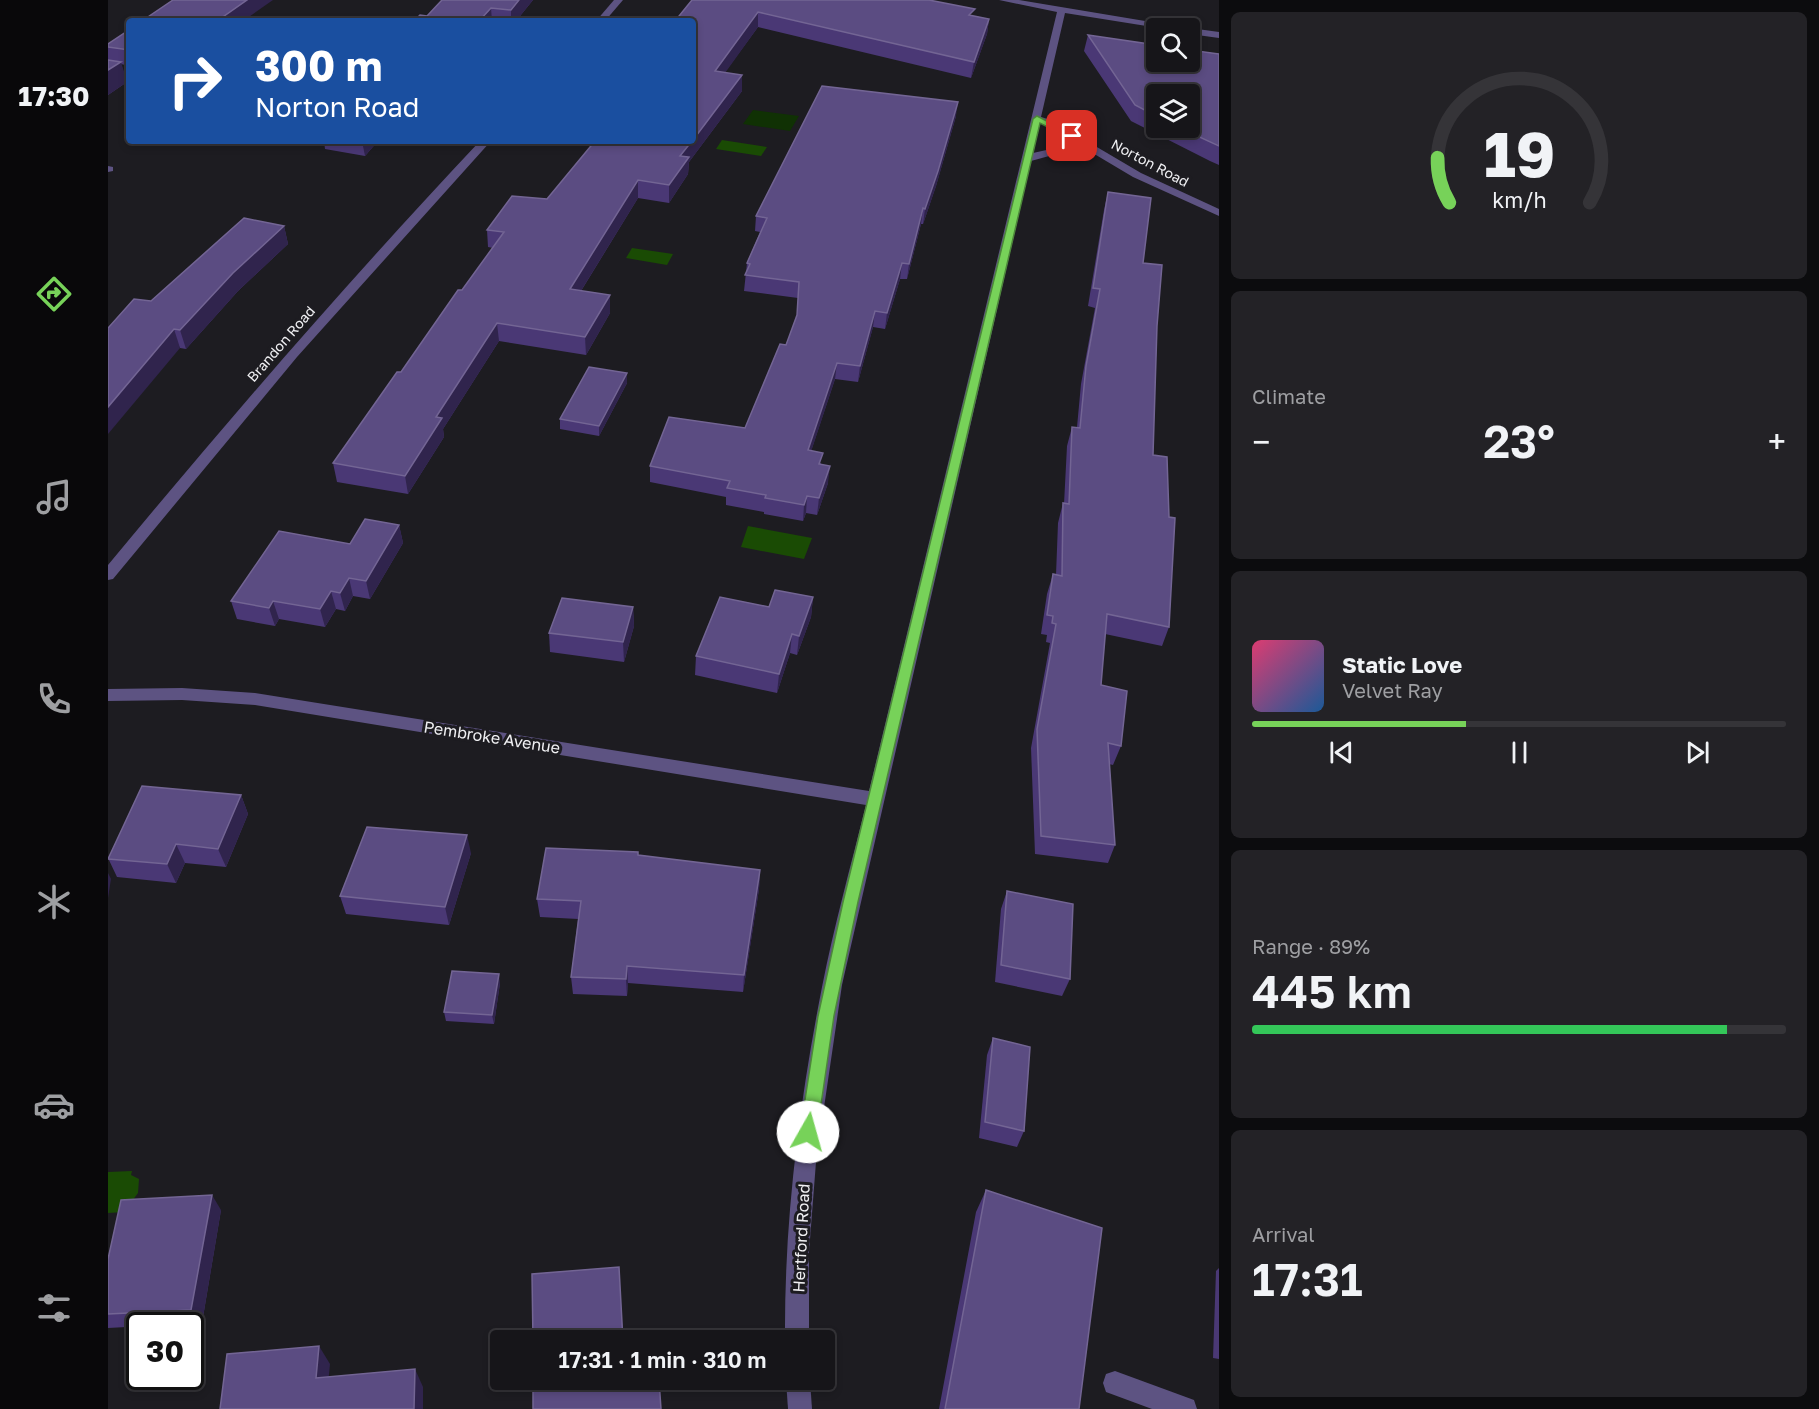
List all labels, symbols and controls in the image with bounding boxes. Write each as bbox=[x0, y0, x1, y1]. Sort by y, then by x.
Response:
map controls bbox=[1146, 18, 1200, 138]
button: search bbox=[1146, 18, 1200, 72]
text: 300 m bbox=[255, 40, 382, 90]
icon: right bbox=[156, 42, 234, 120]
text: 17:30 bbox=[18, 80, 90, 112]
button: layers bbox=[1146, 84, 1200, 138]
text: Norton Road bbox=[255, 91, 419, 123]
pin bbox=[1046, 110, 1097, 161]
text: 19 bbox=[1483, 116, 1555, 191]
icon: arrive bbox=[1055, 119, 1088, 152]
street label: Norton Road bbox=[1109, 135, 1192, 190]
text: km/h bbox=[1492, 187, 1546, 213]
icon: directions bbox=[33, 273, 75, 315]
street label: Brandon Road bbox=[243, 302, 318, 385]
text: Climate bbox=[1252, 384, 1326, 408]
text: 23° bbox=[1483, 414, 1555, 468]
text: − bbox=[1252, 422, 1270, 461]
text: + bbox=[1768, 422, 1786, 461]
icon: music bbox=[33, 476, 75, 518]
text: Static Love bbox=[1342, 651, 1462, 678]
icon: phone bbox=[33, 678, 75, 720]
text: Velvet Ray bbox=[1342, 678, 1443, 702]
street label: Pembroke Avenue bbox=[422, 716, 562, 758]
icon: previous bbox=[1325, 736, 1358, 769]
icon: pause bbox=[1503, 736, 1536, 769]
icon: next bbox=[1681, 736, 1714, 769]
icon: climate bbox=[33, 881, 75, 923]
text: Range · 89% bbox=[1252, 934, 1370, 958]
text: 445 km bbox=[1252, 964, 1412, 1018]
icon: car bbox=[33, 1084, 75, 1126]
position arrow bbox=[776, 1100, 840, 1164]
street label: Hertford Road bbox=[788, 1183, 814, 1293]
text: Arrival bbox=[1252, 1222, 1315, 1246]
text: 17:31 bbox=[1252, 1252, 1363, 1306]
icon: filters bbox=[33, 1287, 75, 1329]
speed limit sign: 30 bbox=[126, 1312, 204, 1390]
text: 17:31 · 1 min · 310 m bbox=[558, 1346, 767, 1373]

